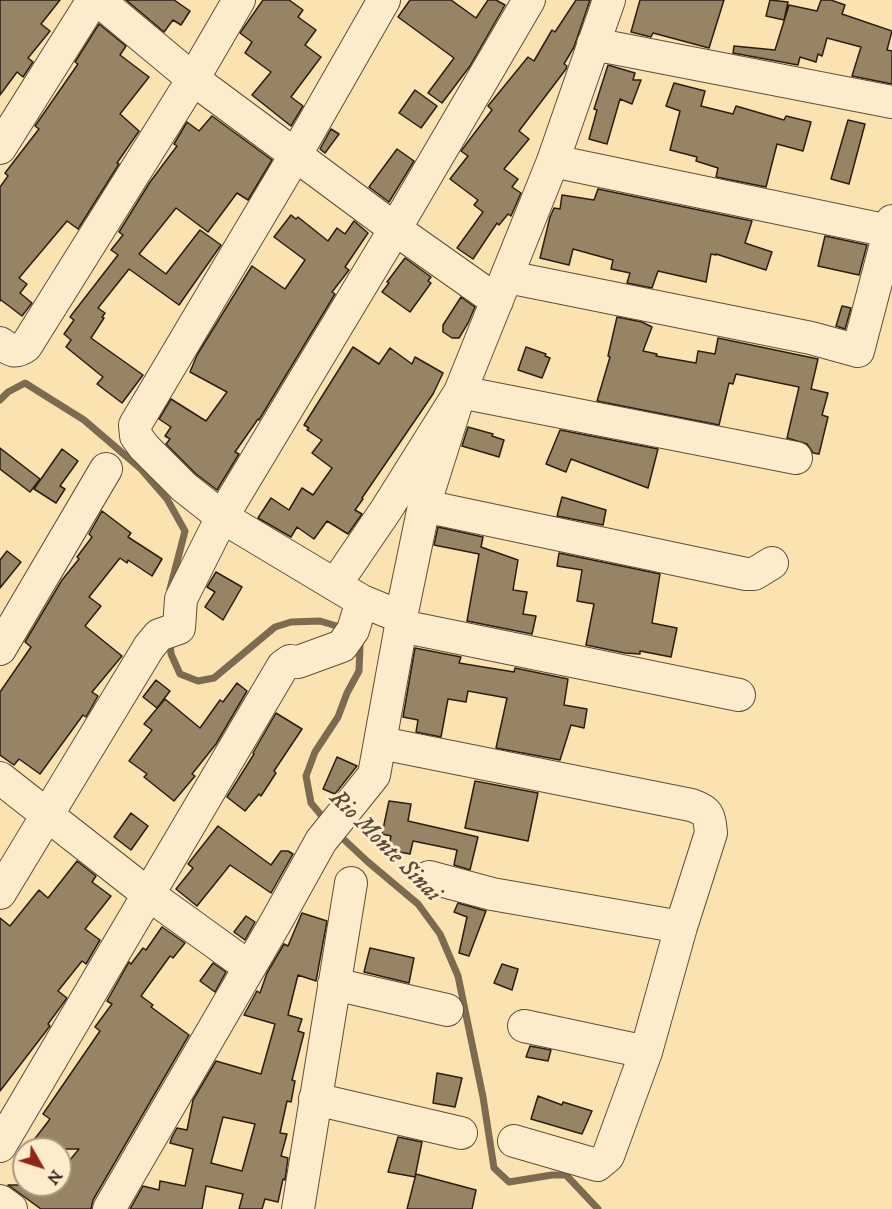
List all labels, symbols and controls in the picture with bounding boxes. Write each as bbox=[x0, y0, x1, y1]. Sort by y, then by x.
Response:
water label: Rio Monte Sinai bbox=[322, 785, 446, 909]
north arrow bbox=[12, 1137, 72, 1197]
text: N bbox=[43, 1166, 66, 1188]

